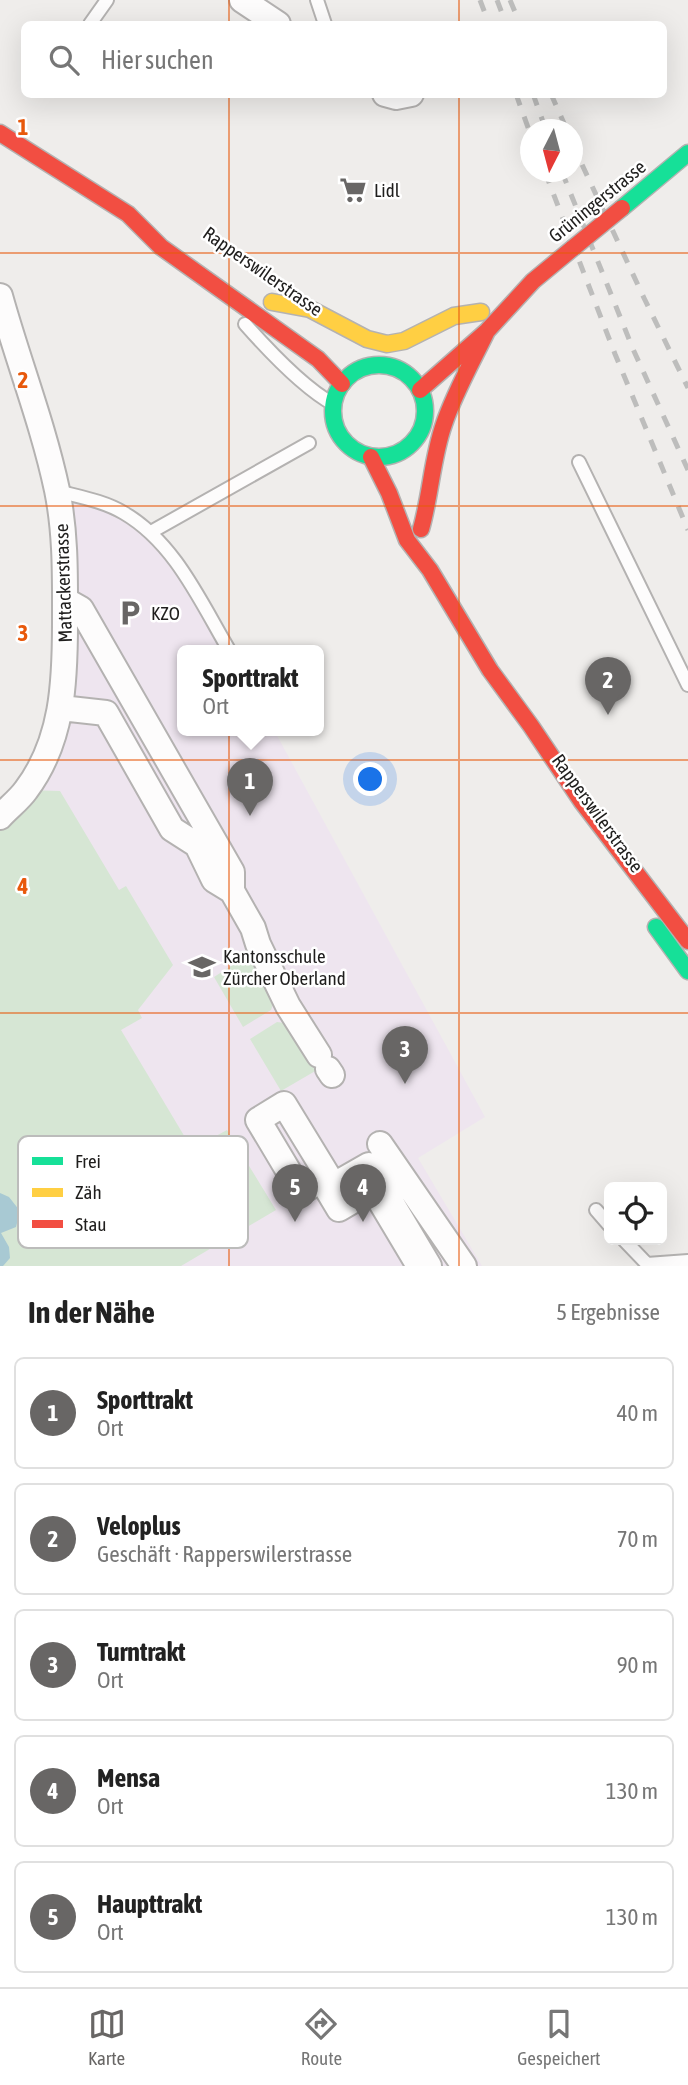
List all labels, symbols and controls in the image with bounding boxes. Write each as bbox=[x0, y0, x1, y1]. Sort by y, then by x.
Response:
search box bbox=[21, 21, 667, 98]
icon: search bbox=[45, 41, 83, 79]
text: Hier suchen bbox=[101, 45, 214, 75]
text: 1 bbox=[18, 114, 29, 140]
north arrow bbox=[520, 119, 583, 182]
street label: Grüningerstrasse bbox=[544, 155, 650, 247]
supermarket icon: Lidl bbox=[338, 175, 368, 205]
place label: Lidl bbox=[374, 179, 400, 201]
street label: Rapperswilerstrasse bbox=[199, 222, 327, 320]
text: 2 bbox=[18, 367, 28, 393]
street label: Mattackerstrasse bbox=[50, 523, 76, 643]
parking icon: KZO bbox=[115, 598, 145, 628]
place label: KZO bbox=[151, 602, 180, 624]
text: 3 bbox=[18, 620, 28, 646]
popup bbox=[177, 645, 324, 736]
pin: 2 bbox=[585, 657, 631, 715]
text: Sporttrakt bbox=[202, 663, 299, 693]
text: Ort bbox=[202, 693, 229, 719]
street label: Rapperswilerstrasse bbox=[548, 750, 648, 876]
pin: 1 bbox=[227, 758, 273, 816]
your location bbox=[353, 762, 387, 796]
text: 4 bbox=[17, 873, 29, 899]
place label: Kantonsschule Zürcher Oberland bbox=[223, 945, 346, 989]
school or university icon: Kantonsschule Zürcher Oberland bbox=[187, 952, 217, 982]
pin: 3 bbox=[382, 1026, 428, 1084]
legend bbox=[18, 1136, 248, 1248]
text: Frei bbox=[75, 1150, 101, 1172]
pin: 5 bbox=[272, 1164, 318, 1222]
pin: 4 bbox=[340, 1164, 386, 1222]
text: Zäh bbox=[75, 1181, 102, 1203]
map controls bbox=[604, 1182, 667, 1245]
button: locate bbox=[604, 1182, 667, 1245]
text: Stau bbox=[75, 1213, 106, 1235]
text: In der Nähe bbox=[28, 1295, 155, 1329]
text: 5 Ergebnisse bbox=[556, 1299, 660, 1325]
text: Sporttrakt bbox=[97, 1385, 193, 1415]
text: 1 bbox=[48, 1400, 58, 1426]
text: 40 m bbox=[617, 1400, 658, 1426]
text: Ort bbox=[97, 1415, 124, 1441]
text: Veloplus bbox=[97, 1511, 181, 1541]
text: 2 bbox=[48, 1526, 58, 1552]
text: 70 m bbox=[617, 1526, 658, 1552]
text: Geschäft · Rapperswilerstrasse bbox=[97, 1541, 352, 1567]
text: Turntrakt bbox=[97, 1637, 186, 1667]
text: 3 bbox=[48, 1652, 58, 1678]
text: 90 m bbox=[617, 1652, 658, 1678]
text: Ort bbox=[97, 1667, 124, 1693]
text: Mensa bbox=[97, 1763, 160, 1793]
text: 4 bbox=[48, 1778, 58, 1804]
text: 130 m bbox=[606, 1778, 658, 1804]
text: Ort bbox=[97, 1793, 124, 1819]
text: Haupttrakt bbox=[97, 1889, 202, 1919]
text: 5 bbox=[48, 1904, 58, 1930]
text: 130 m bbox=[606, 1904, 658, 1930]
text: Ort bbox=[97, 1919, 124, 1945]
tab: Karte bbox=[88, 2005, 126, 2069]
tab: Route bbox=[301, 2005, 342, 2069]
tab: Gespeichert bbox=[517, 2005, 600, 2069]

